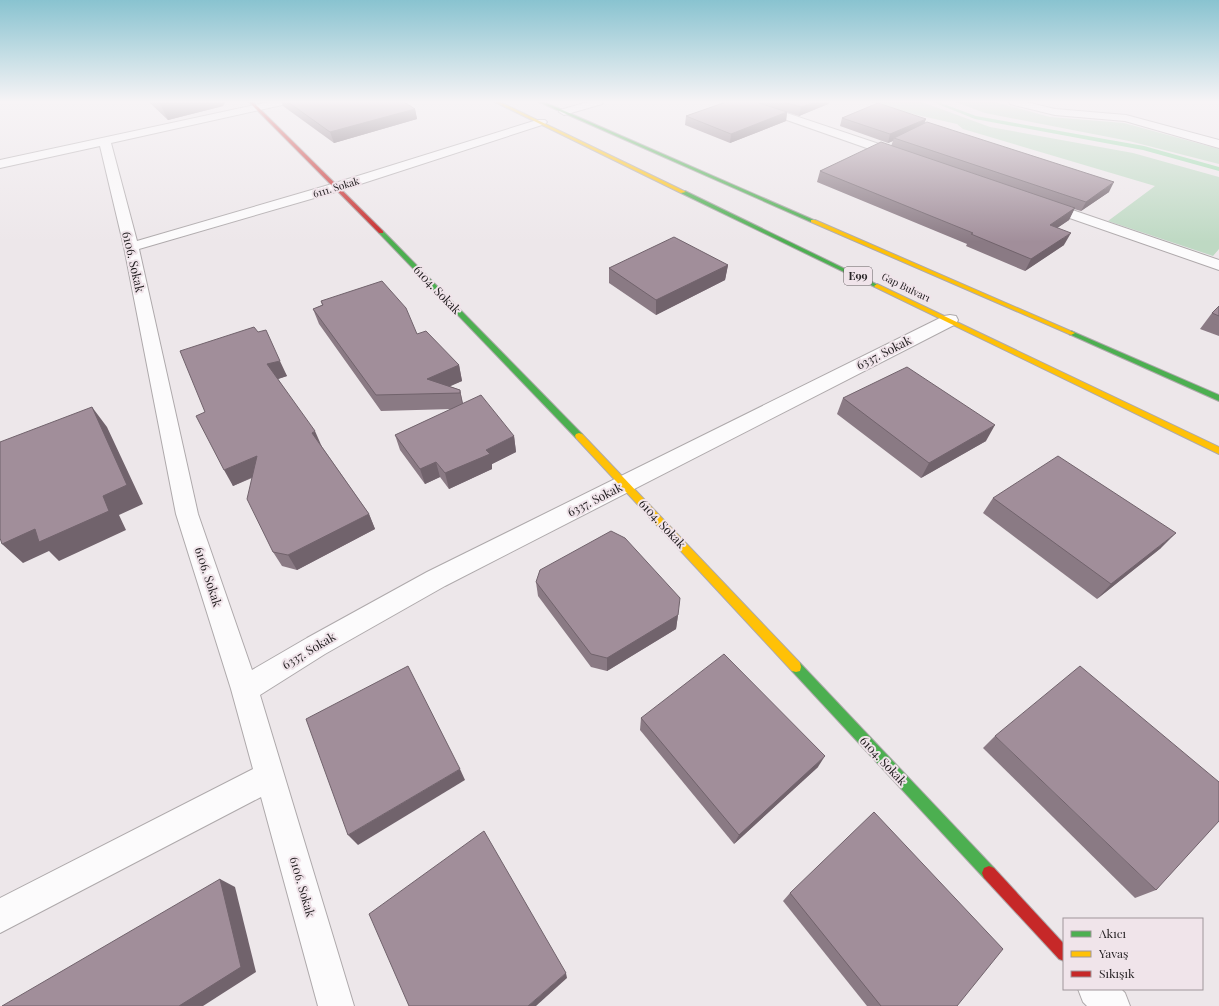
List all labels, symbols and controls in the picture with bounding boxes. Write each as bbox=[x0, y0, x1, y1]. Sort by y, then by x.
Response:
street label: 6111. Sokak bbox=[311, 173, 361, 201]
street label: 6106. Sokak bbox=[119, 230, 149, 294]
street label: 6104. Sokak bbox=[411, 262, 465, 317]
road number: E99 bbox=[844, 267, 872, 285]
street label: Gap Bulvarı bbox=[879, 269, 933, 305]
street label: 6337. Sokak bbox=[853, 331, 914, 373]
street label: 6337. Sokak bbox=[564, 478, 625, 520]
street label: 6104. Sokak bbox=[636, 495, 690, 552]
street label: 6106. Sokak bbox=[192, 545, 226, 609]
street label: 6337. Sokak bbox=[279, 628, 338, 672]
street label: 6104. Sokak bbox=[857, 732, 911, 789]
street label: 6106. Sokak bbox=[287, 855, 319, 919]
legend bbox=[1063, 918, 1203, 990]
text: Akıcı bbox=[1098, 925, 1127, 941]
text: Yavaş bbox=[1098, 945, 1128, 961]
text: Sıkışık bbox=[1099, 965, 1135, 981]

